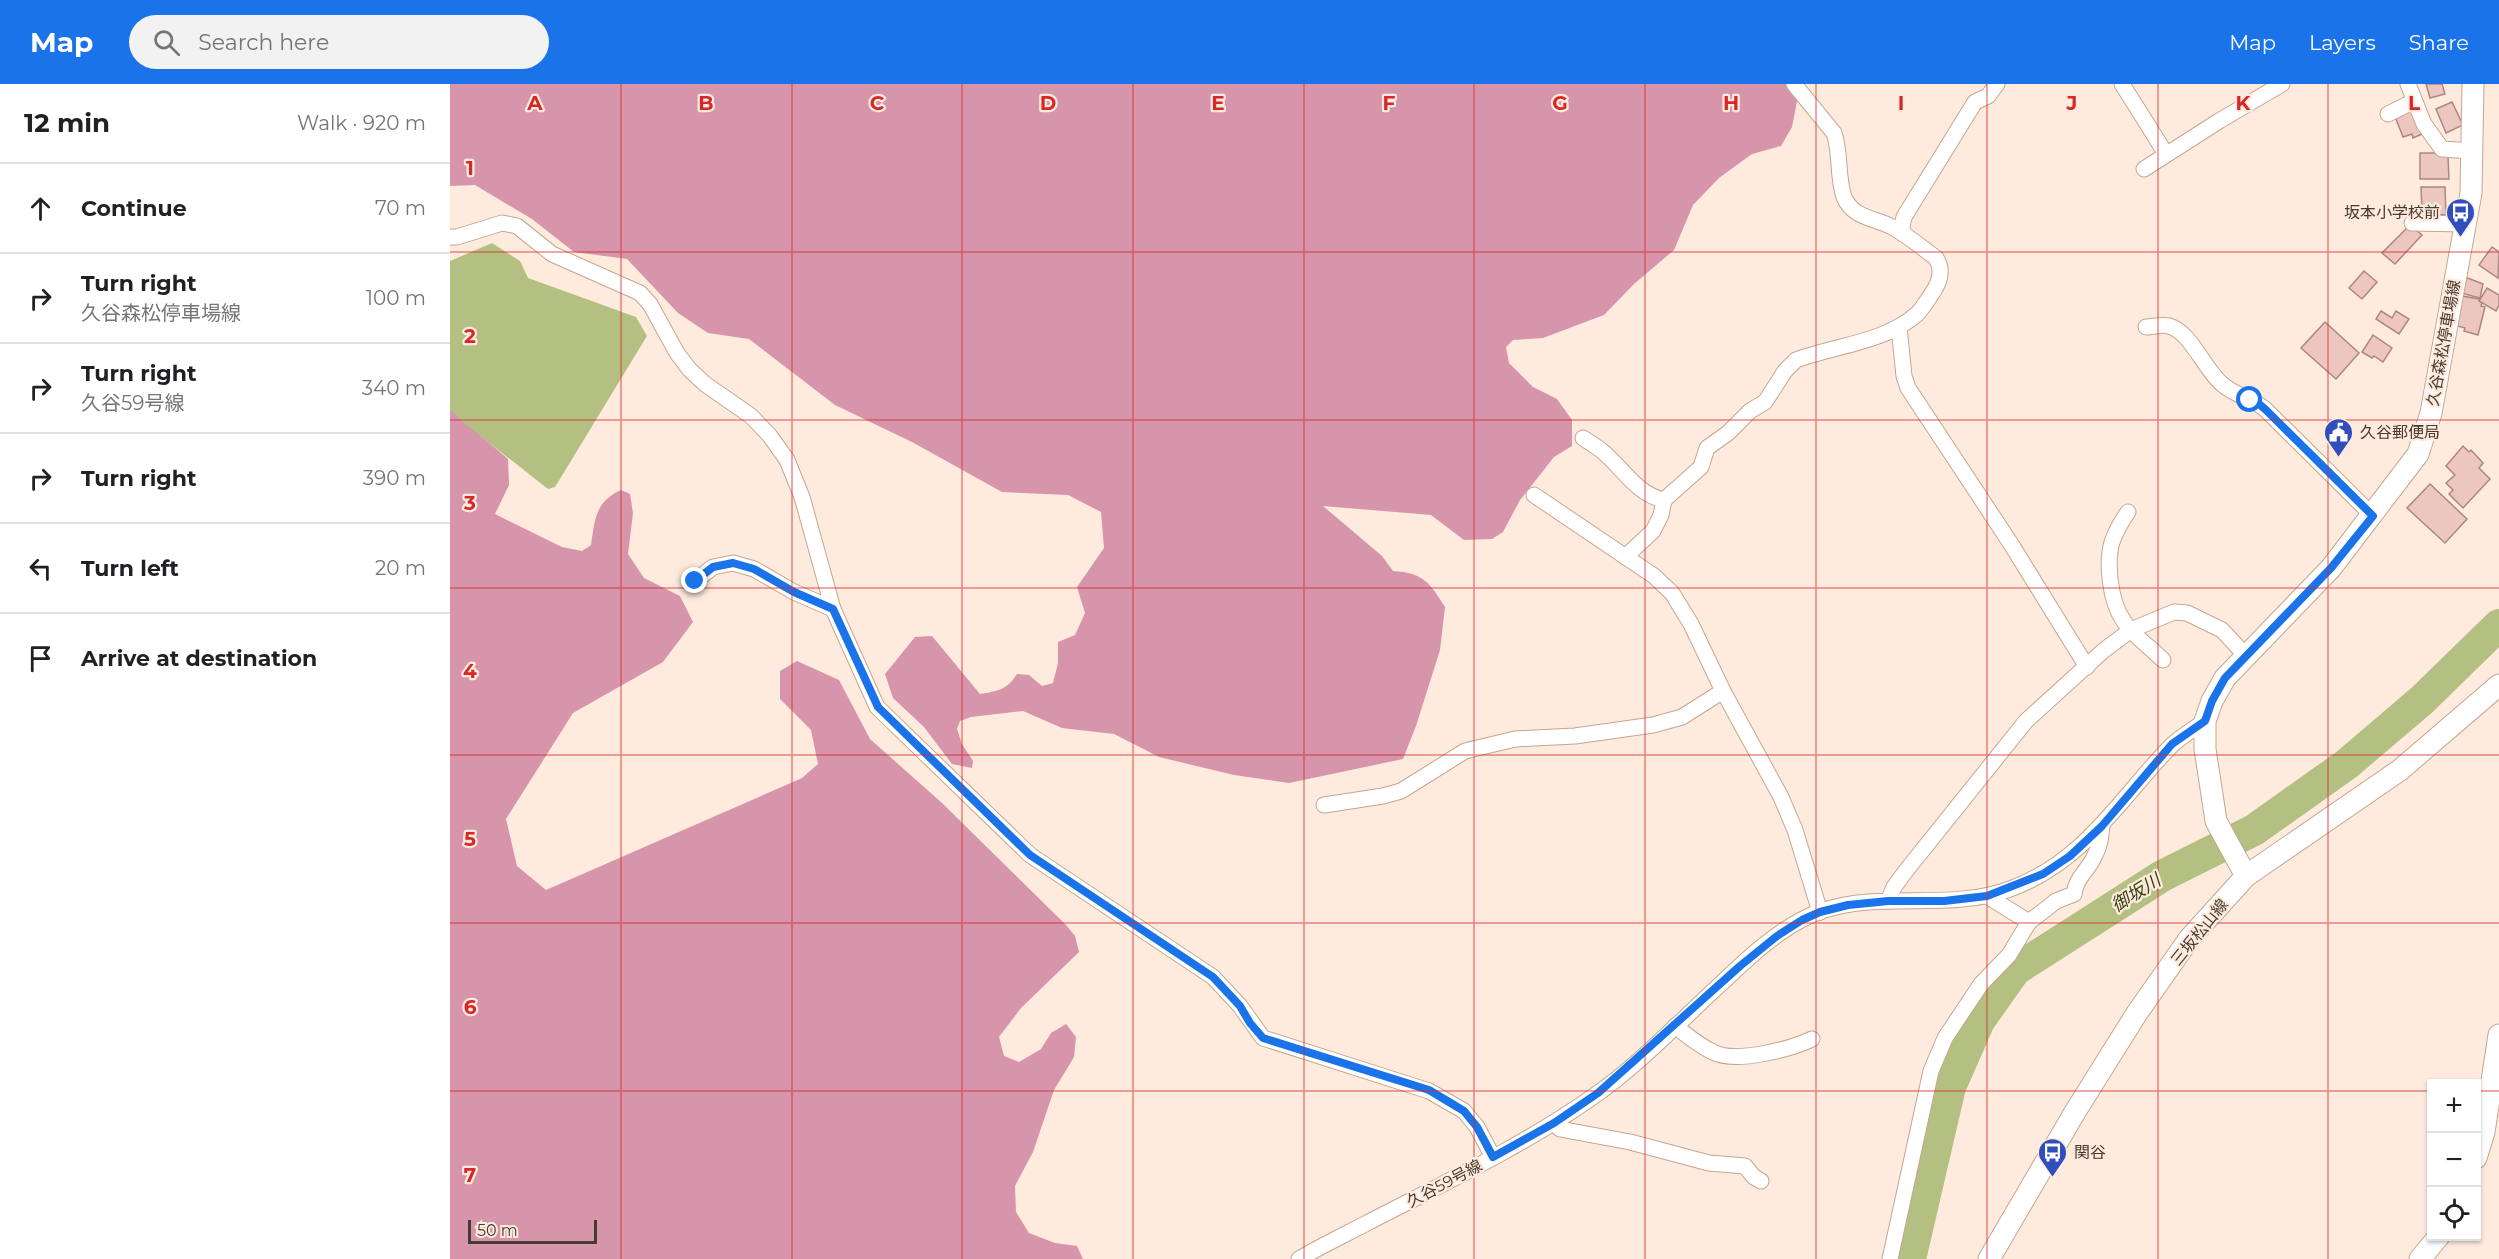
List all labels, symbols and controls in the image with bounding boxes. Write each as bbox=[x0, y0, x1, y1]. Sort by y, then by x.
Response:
search box bbox=[129, 15, 549, 69]
text: Map bbox=[30, 25, 93, 59]
icon: search bbox=[150, 26, 183, 59]
text: Search here bbox=[198, 29, 329, 56]
text: Map bbox=[2229, 30, 2276, 55]
text: Layers bbox=[2309, 30, 2376, 55]
text: Share bbox=[2409, 30, 2469, 55]
text: A bbox=[526, 91, 543, 115]
text: B bbox=[698, 91, 714, 115]
text: C bbox=[870, 91, 885, 115]
text: D bbox=[1040, 91, 1056, 115]
text: E bbox=[1211, 91, 1225, 115]
text: F bbox=[1383, 91, 1396, 115]
text: G bbox=[1552, 91, 1568, 115]
text: H bbox=[1723, 91, 1739, 115]
text: I bbox=[1898, 91, 1904, 115]
text: J bbox=[2066, 91, 2077, 115]
text: K bbox=[2236, 91, 2252, 115]
text: L bbox=[2408, 91, 2420, 115]
text: 12 min bbox=[24, 107, 110, 139]
text: Walk · 920 m bbox=[297, 111, 426, 135]
text: 1 bbox=[466, 156, 474, 180]
icon: ahead bbox=[24, 192, 57, 225]
text: Continue bbox=[81, 195, 187, 222]
text: 70 m bbox=[375, 196, 426, 220]
bus stop icon: 坂本小学校前 bbox=[2445, 196, 2477, 238]
place label: 坂本小学校前 bbox=[2344, 203, 2440, 222]
text: Turn right bbox=[81, 270, 196, 297]
street label: 久谷森松停車場線 bbox=[2423, 278, 2464, 408]
icon: right bbox=[24, 282, 57, 315]
text: 100 m bbox=[366, 286, 426, 310]
text: 久谷森松停車場線 bbox=[81, 301, 241, 325]
text: 2 bbox=[464, 324, 476, 348]
text: Turn right bbox=[81, 360, 196, 387]
icon: right bbox=[24, 372, 57, 405]
text: 340 m bbox=[362, 376, 426, 400]
route start bbox=[2236, 386, 2262, 412]
text: 久谷59号線 bbox=[81, 391, 185, 415]
public building icon: 久谷郵便局 bbox=[2323, 416, 2355, 458]
place label: 久谷郵便局 bbox=[2360, 423, 2440, 442]
icon: right bbox=[24, 462, 57, 495]
text: Turn right bbox=[81, 465, 196, 492]
text: 390 m bbox=[363, 466, 426, 490]
text: 3 bbox=[463, 491, 476, 515]
icon: left bbox=[24, 552, 57, 585]
text: Turn left bbox=[81, 555, 179, 582]
text: 20 m bbox=[375, 556, 426, 580]
route end bbox=[681, 567, 707, 593]
icon: arrive bbox=[24, 642, 57, 675]
text: Arrive at destination bbox=[81, 645, 317, 672]
text: 4 bbox=[463, 659, 477, 683]
text: 5 bbox=[464, 827, 476, 851]
water label: 御坂川 bbox=[2107, 868, 2166, 917]
street label: 三坂松山線 bbox=[2167, 895, 2232, 969]
text: 6 bbox=[464, 995, 477, 1019]
map controls bbox=[2427, 1079, 2481, 1241]
button: + bbox=[2427, 1079, 2481, 1133]
button: − bbox=[2427, 1133, 2481, 1187]
bus stop icon: 関谷 bbox=[2037, 1136, 2069, 1178]
place label: 関谷 bbox=[2074, 1143, 2106, 1162]
street label: 久谷59号線 bbox=[1403, 1156, 1485, 1211]
text: 7 bbox=[464, 1163, 476, 1187]
button: locate bbox=[2427, 1187, 2481, 1241]
scale bar bbox=[468, 1217, 597, 1244]
text: 50 m bbox=[477, 1221, 518, 1240]

